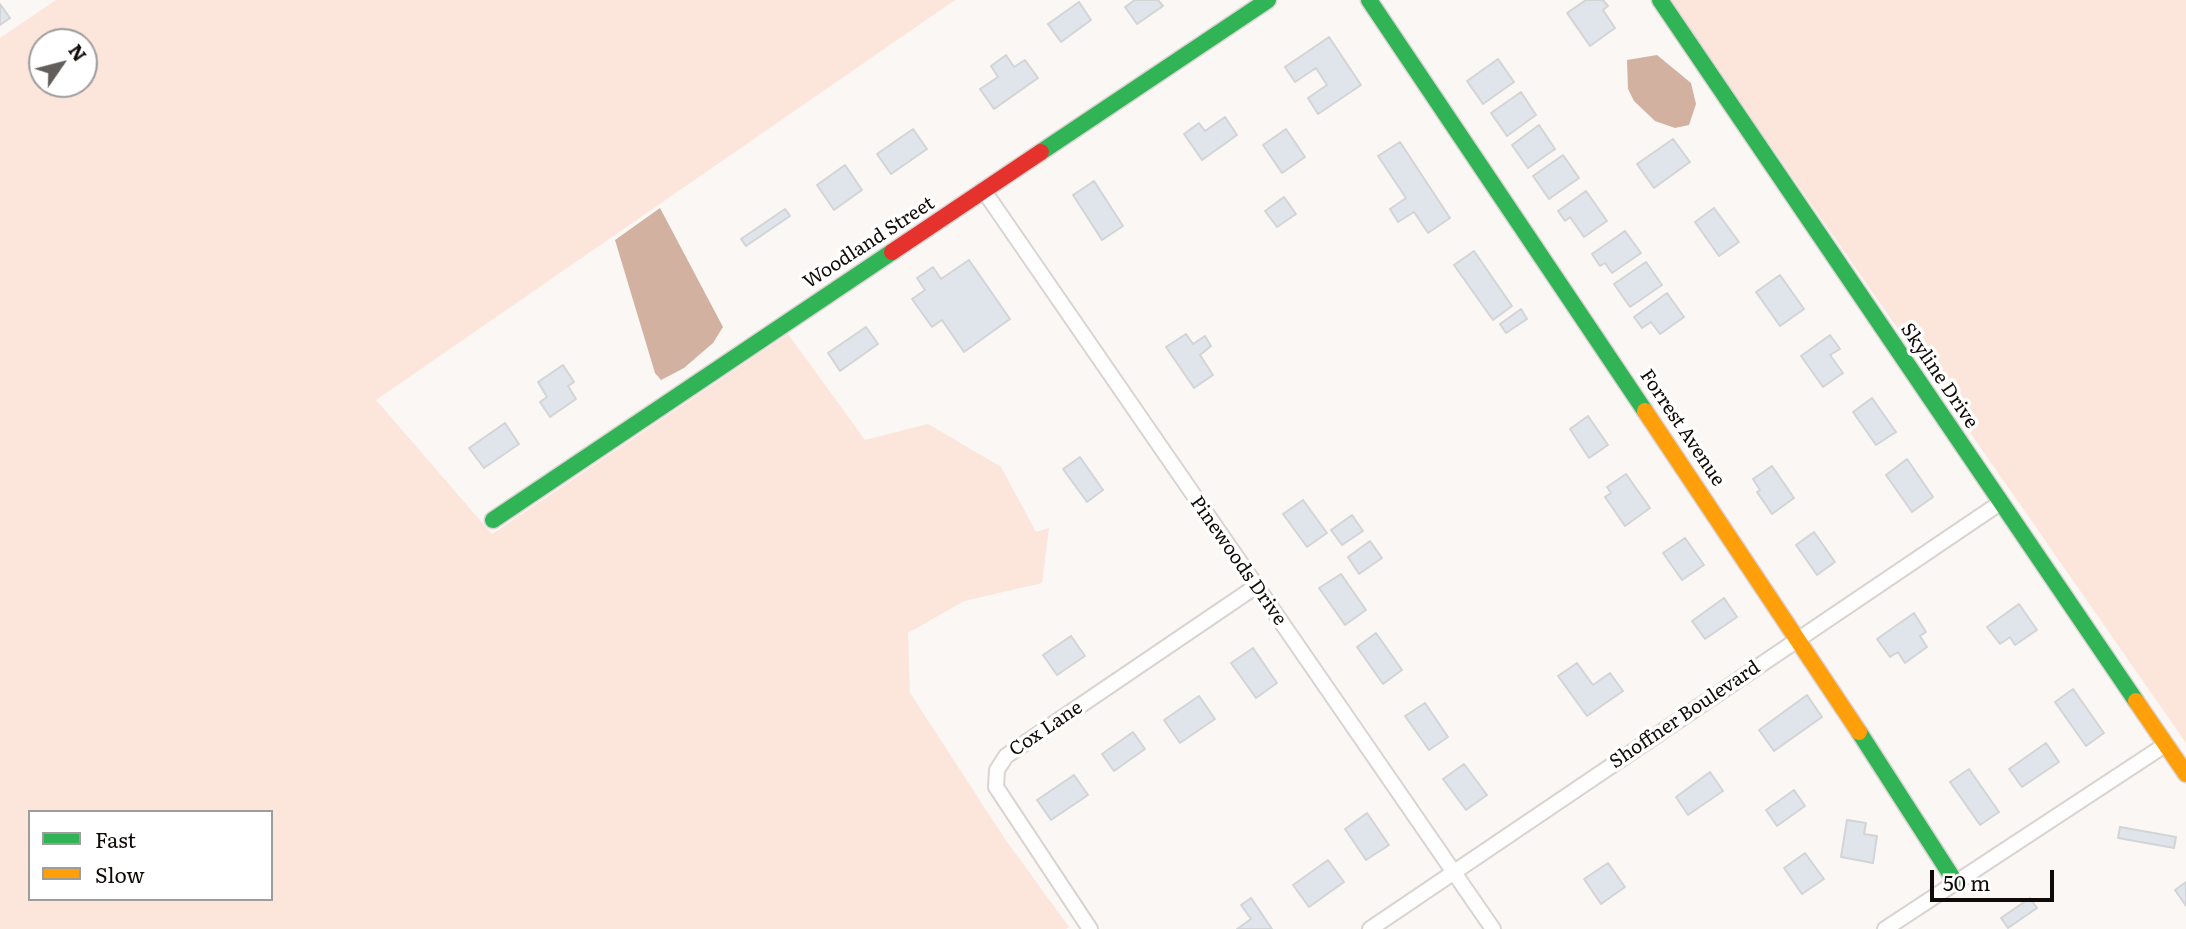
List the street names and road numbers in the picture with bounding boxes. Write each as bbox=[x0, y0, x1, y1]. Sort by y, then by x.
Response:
street label: Woodland Street bbox=[799, 192, 939, 294]
street label: Skyline Drive bbox=[1895, 319, 1983, 433]
street label: Forrest Avenue bbox=[1635, 365, 1729, 491]
street label: Pinewoods Drive bbox=[1185, 492, 1291, 630]
street label: Shoffner Boulevard bbox=[1606, 656, 1764, 774]
street label: Cox Lane bbox=[1005, 696, 1087, 762]

